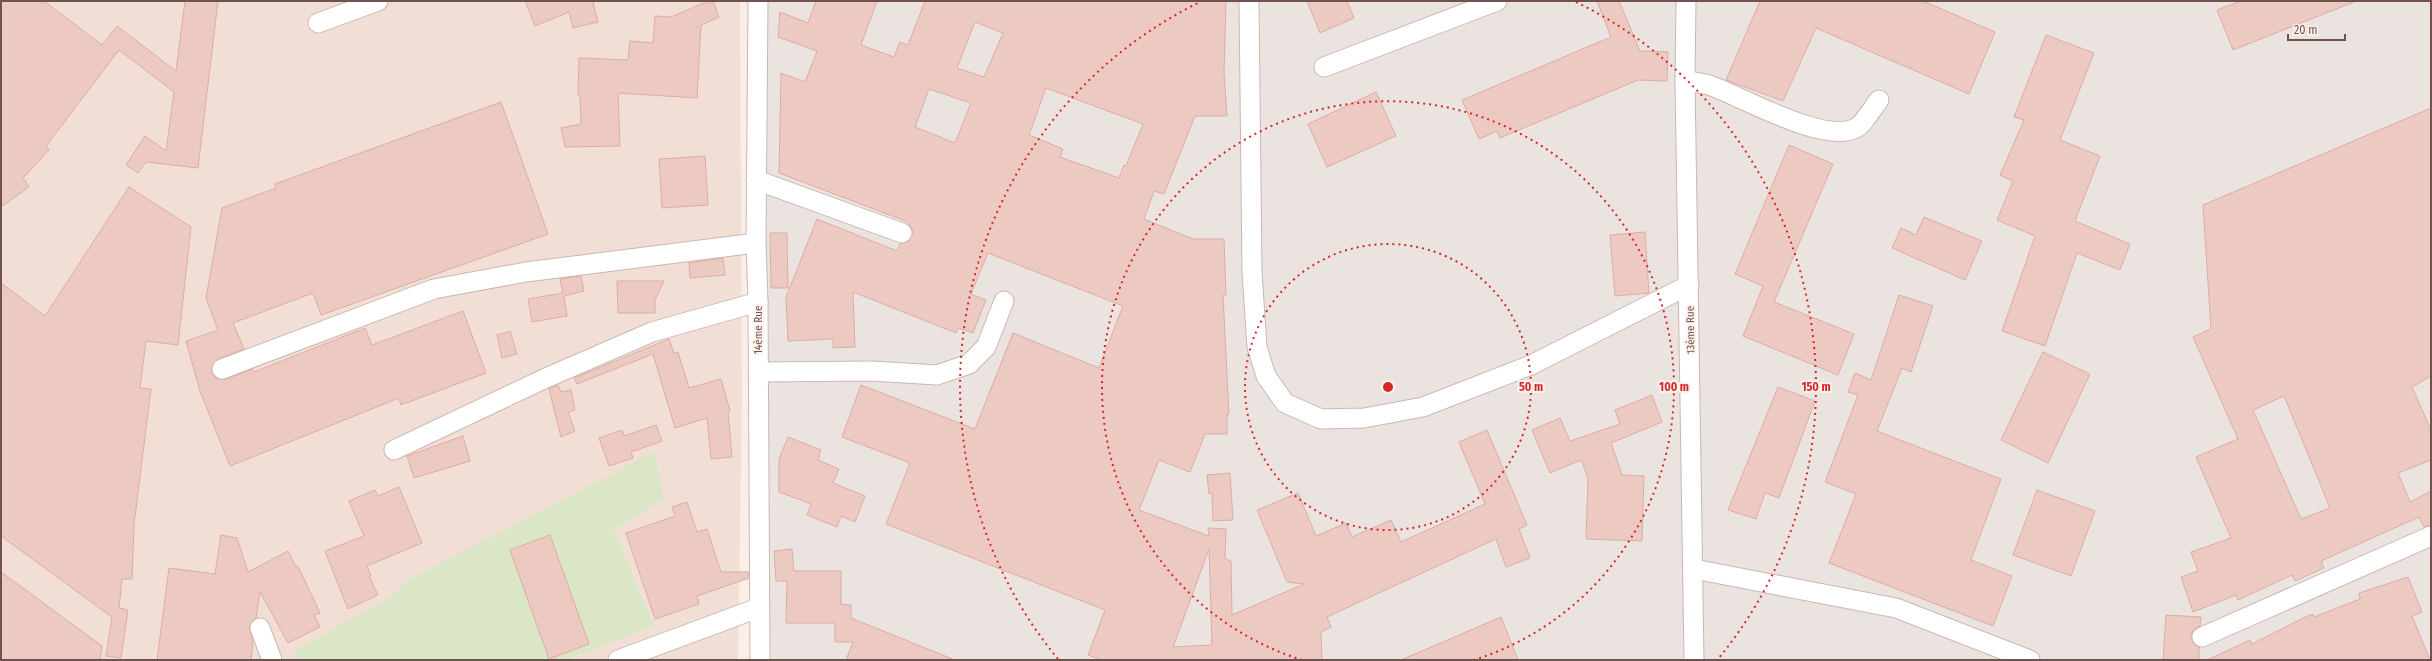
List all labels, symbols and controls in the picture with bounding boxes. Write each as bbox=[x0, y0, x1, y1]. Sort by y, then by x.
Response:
scale bar bbox=[2288, 16, 2345, 42]
text: 20 m bbox=[2294, 23, 2318, 37]
street label: 14ème Rue bbox=[752, 306, 765, 354]
street label: 13ème Rue bbox=[1684, 306, 1697, 354]
centre of rings bbox=[1381, 380, 1395, 394]
text: 50 m bbox=[1519, 380, 1543, 394]
text: 100 m bbox=[1659, 380, 1689, 394]
text: 150 m bbox=[1801, 380, 1831, 394]

